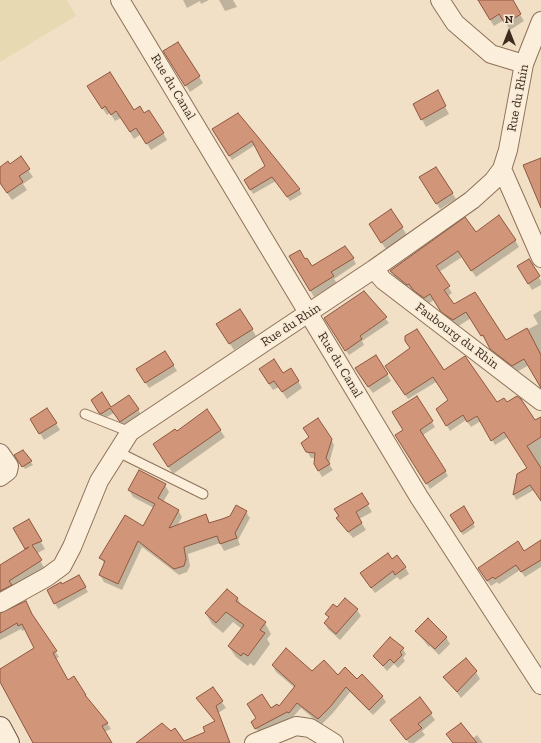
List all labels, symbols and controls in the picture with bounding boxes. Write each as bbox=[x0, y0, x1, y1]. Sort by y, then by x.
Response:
north arrow bbox=[489, 12, 529, 52]
text: N bbox=[505, 13, 513, 26]
street label: Rue du Canal bbox=[147, 51, 199, 123]
street label: Rue du Rhin bbox=[504, 63, 532, 133]
street label: Faubourg du Rhin bbox=[412, 299, 502, 373]
street label: Rue du Rhin bbox=[258, 300, 324, 350]
street label: Rue du Canal bbox=[314, 329, 366, 401]

